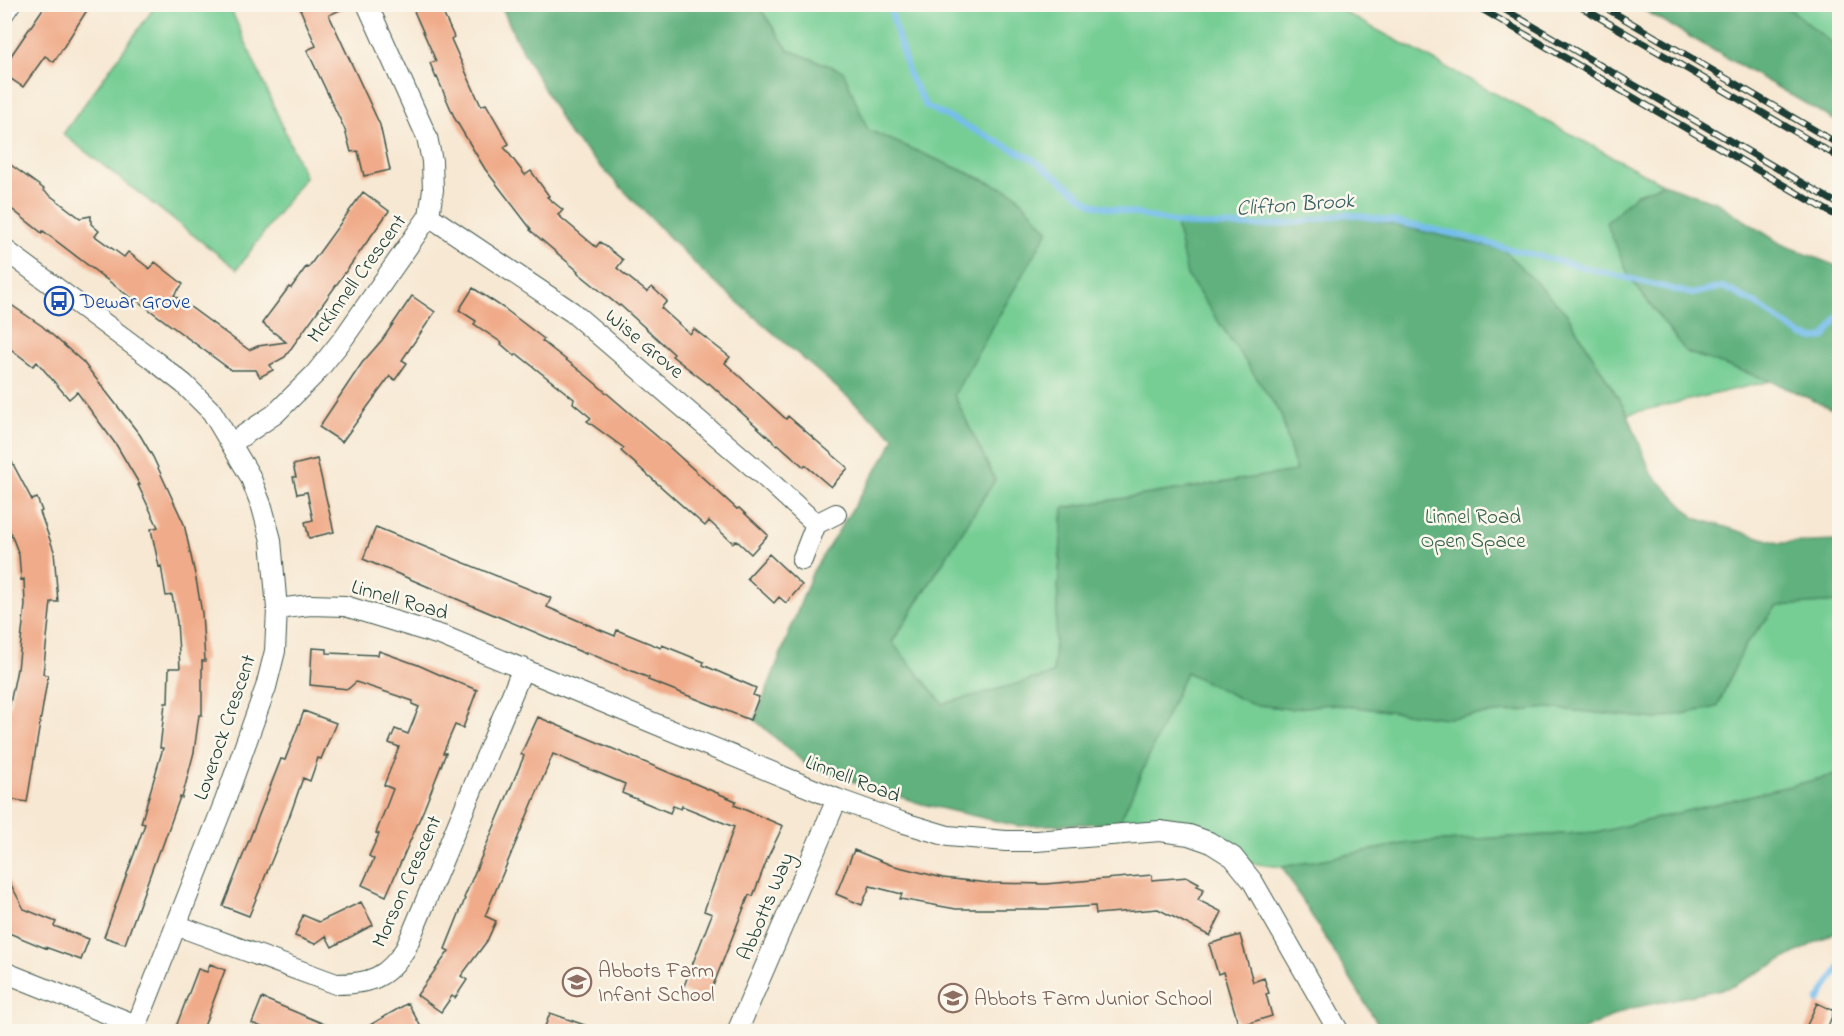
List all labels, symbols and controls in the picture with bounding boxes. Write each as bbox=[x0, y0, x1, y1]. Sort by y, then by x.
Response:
water label: Clifton Brook bbox=[1235, 186, 1356, 226]
street label: McKinnell Crescent bbox=[301, 209, 415, 350]
bus stop icon: Dewar Grove bbox=[43, 285, 75, 317]
place label: Dewar Grove bbox=[79, 288, 191, 318]
street label: Wise Grove bbox=[598, 302, 690, 387]
park label: Linnel Road Open Space bbox=[1420, 503, 1526, 557]
street label: Linnell Road bbox=[347, 573, 452, 629]
street label: Loverock Crescent bbox=[187, 651, 265, 805]
street label: Linnell Road bbox=[800, 748, 904, 812]
street label: Morson Crescent bbox=[365, 811, 450, 953]
street label: Abbotts Way bbox=[731, 848, 805, 966]
place label: Abbots Farm Infant School bbox=[598, 957, 715, 1011]
school or university icon: Abbots Farm Infant School bbox=[561, 966, 593, 998]
school or university icon: Abbots Farm Junior School bbox=[937, 982, 969, 1014]
place label: Abbots Farm Junior School bbox=[974, 985, 1212, 1015]

